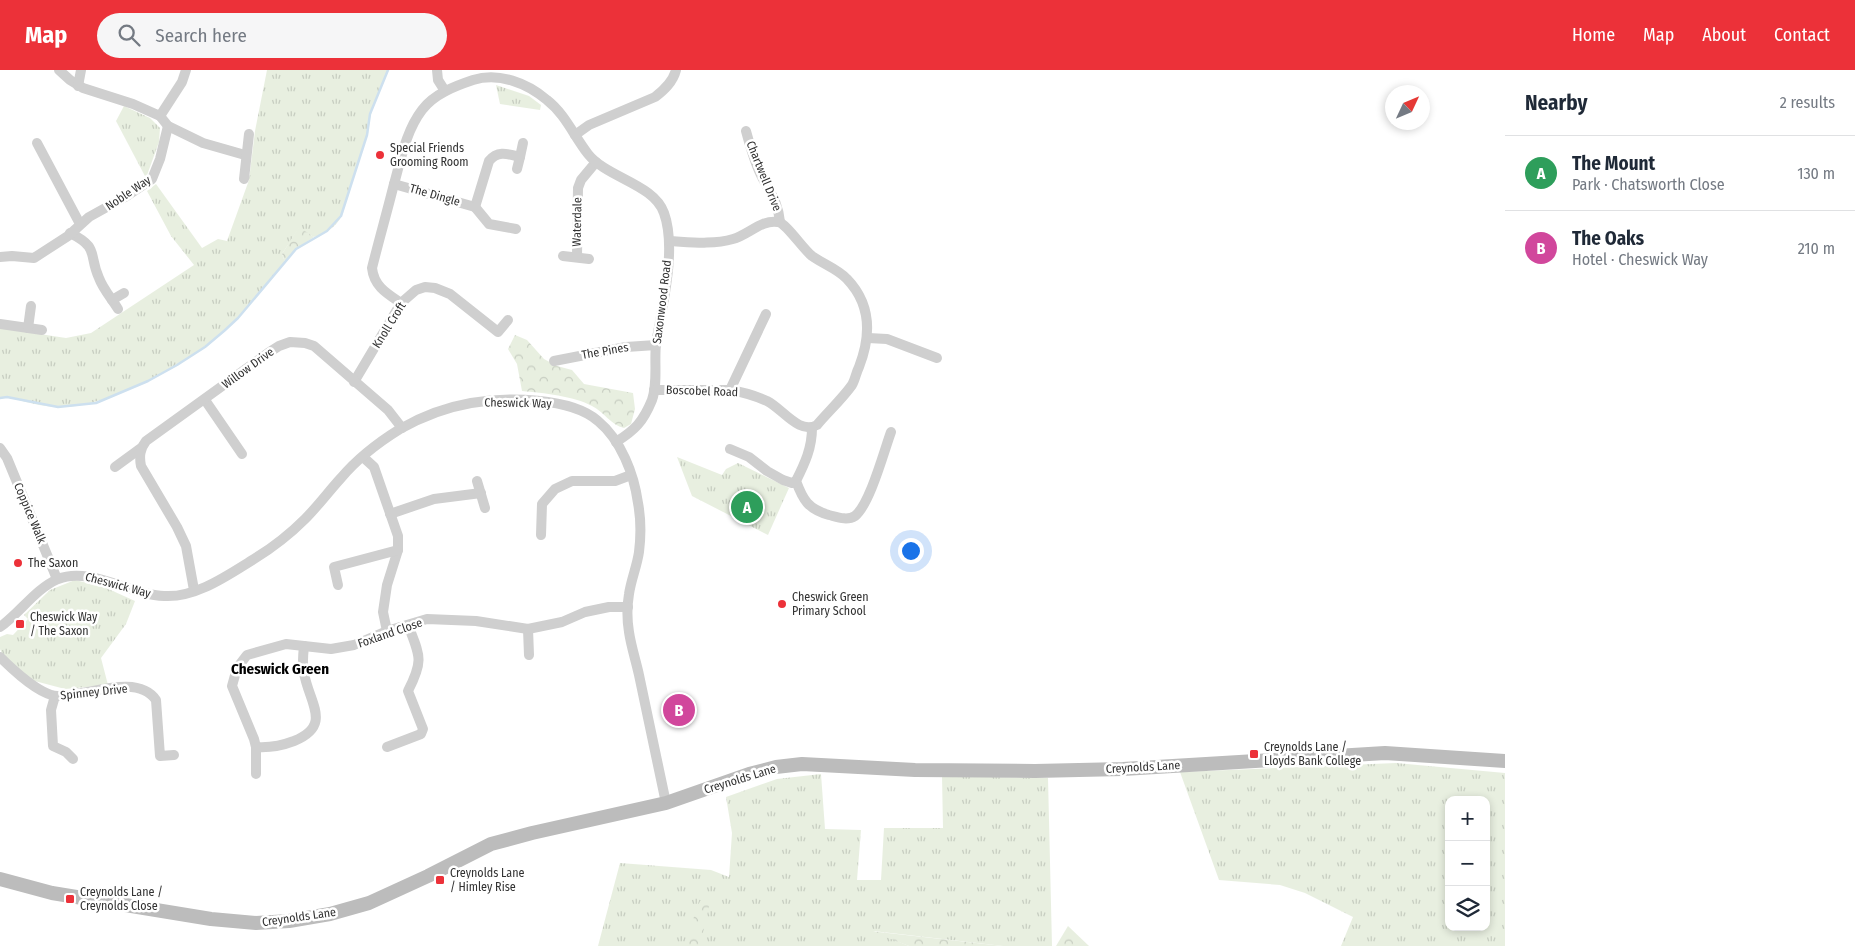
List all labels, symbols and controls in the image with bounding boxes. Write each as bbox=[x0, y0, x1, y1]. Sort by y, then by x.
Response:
search box bbox=[97, 13, 447, 58]
text: Map bbox=[25, 21, 67, 49]
icon: search bbox=[115, 21, 143, 49]
text: Search here bbox=[155, 24, 247, 47]
text: Home bbox=[1572, 24, 1615, 46]
text: Map bbox=[1643, 24, 1674, 46]
text: About bbox=[1702, 24, 1746, 46]
text: Contact bbox=[1774, 24, 1830, 46]
north arrow bbox=[1385, 85, 1430, 130]
text: Nearby bbox=[1525, 90, 1587, 116]
text: 2 results bbox=[1780, 93, 1835, 112]
street label: Chartwell Drive bbox=[744, 139, 784, 213]
place label: Special Friends Grooming Room bbox=[390, 141, 469, 169]
marker: Special Friends Grooming Room bbox=[374, 149, 386, 161]
text: The Mount bbox=[1572, 152, 1655, 175]
text: A bbox=[1537, 164, 1545, 183]
text: 130 m bbox=[1797, 164, 1835, 183]
street label: Noble Way bbox=[103, 172, 154, 213]
text: Park · Chatsworth Close bbox=[1572, 175, 1725, 194]
street label: The Dingle bbox=[408, 181, 462, 209]
street label: Waterdale bbox=[570, 197, 584, 247]
text: The Oaks bbox=[1572, 227, 1644, 250]
text: B bbox=[1537, 239, 1545, 258]
text: 210 m bbox=[1798, 239, 1835, 258]
text: Hotel · Cheswick Way bbox=[1572, 250, 1708, 269]
street label: Saxonwood Road bbox=[650, 259, 674, 345]
street label: Knoll Croft bbox=[369, 299, 409, 351]
street label: The Pines bbox=[580, 340, 630, 362]
street label: Willow Drive bbox=[219, 344, 277, 391]
street label: Boscobel Road bbox=[666, 383, 738, 399]
street label: Cheswick Way bbox=[484, 395, 552, 411]
street label: Coppice Walk bbox=[11, 480, 49, 546]
pin: A bbox=[731, 488, 763, 526]
your location bbox=[898, 538, 924, 564]
place label: The Saxon bbox=[28, 556, 78, 570]
marker: The Saxon bbox=[12, 557, 24, 569]
street label: Cheswick Way bbox=[84, 570, 153, 601]
place label: Cheswick Green Primary School bbox=[792, 590, 869, 618]
marker: Cheswick Green Primary School bbox=[776, 598, 788, 610]
place label: Cheswick Way / The Saxon bbox=[30, 610, 98, 638]
street label: Foxland Close bbox=[356, 615, 424, 651]
marker: Cheswick Way / The Saxon bbox=[14, 618, 26, 630]
district label: Cheswick Green bbox=[231, 660, 329, 678]
street label: Spinney Drive bbox=[60, 682, 128, 702]
pin: B bbox=[663, 691, 695, 729]
place label: Creynolds Lane / Lloyds Bank College bbox=[1264, 740, 1361, 768]
marker: Creynolds Lane / Lloyds Bank College bbox=[1248, 748, 1260, 760]
street label: Creynolds Lane bbox=[1105, 758, 1181, 776]
street label: Creynolds Lane bbox=[702, 761, 778, 797]
map controls bbox=[1445, 796, 1490, 931]
button: + bbox=[1445, 796, 1490, 841]
button: − bbox=[1445, 841, 1490, 886]
place label: Creynolds Lane / Himley Rise bbox=[450, 866, 525, 894]
marker: Creynolds Lane / Himley Rise bbox=[434, 874, 446, 886]
place label: Creynolds Lane / Creynolds Close bbox=[80, 885, 163, 913]
button: layers bbox=[1445, 886, 1490, 931]
marker: Creynolds Lane / Creynolds Close bbox=[64, 893, 76, 905]
street label: Creynolds Lane bbox=[261, 905, 337, 929]

